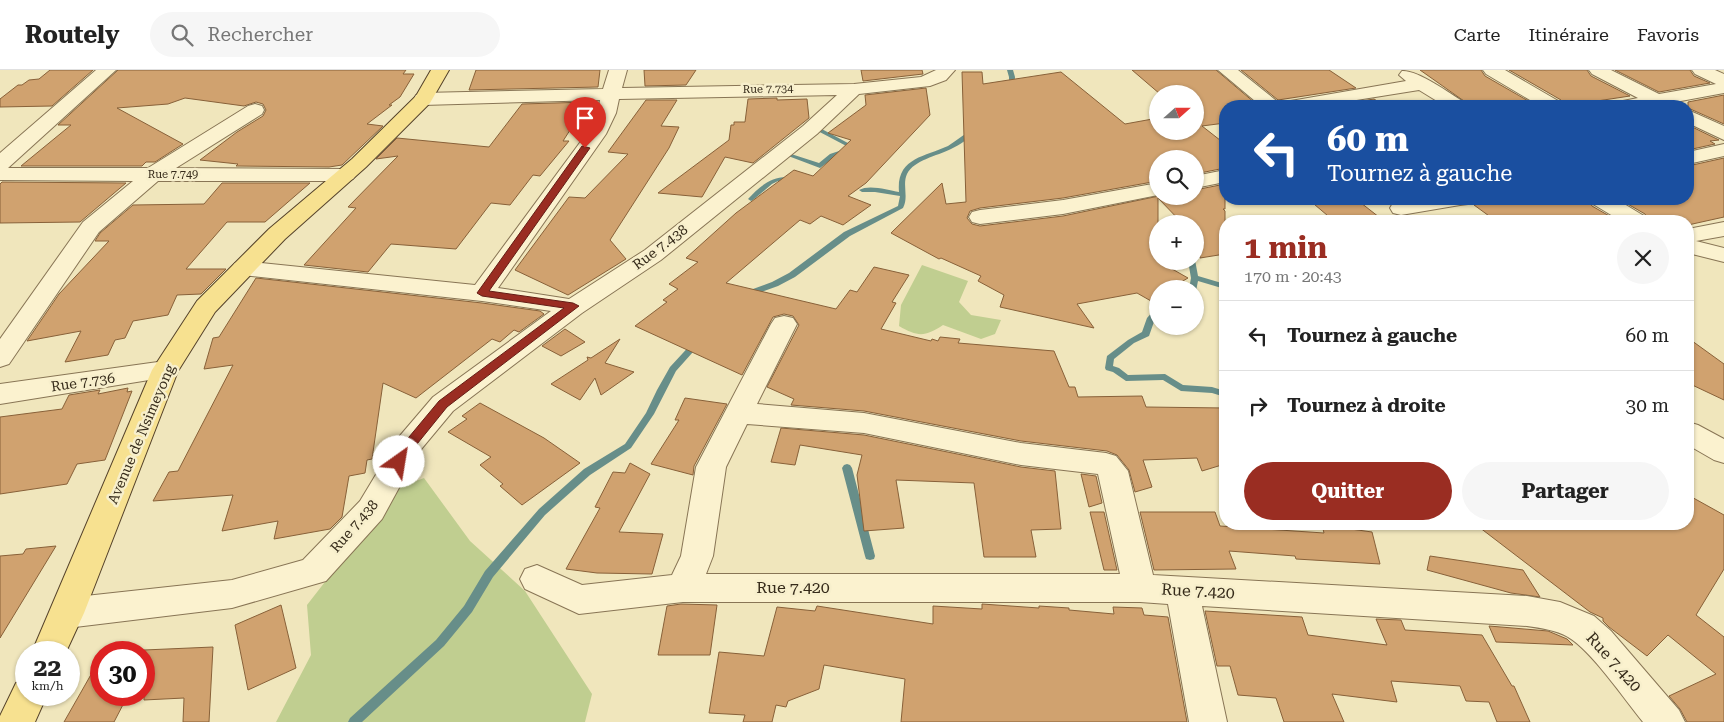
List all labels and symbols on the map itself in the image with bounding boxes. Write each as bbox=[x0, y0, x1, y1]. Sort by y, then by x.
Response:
street label: Rue 7.734 bbox=[743, 82, 794, 96]
north arrow bbox=[1149, 85, 1204, 140]
pin bbox=[564, 97, 606, 148]
street label: Rue 7.749 bbox=[148, 168, 198, 181]
street label: Rue 7.438 bbox=[629, 221, 691, 273]
street label: Avenue de Nsimeyong bbox=[104, 362, 178, 506]
street label: Rue 7.736 bbox=[50, 370, 116, 394]
position arrow bbox=[372, 435, 424, 487]
street label: Rue 7.438 bbox=[327, 496, 381, 556]
street label: Rue 7.420 bbox=[756, 578, 830, 597]
street label: Rue 7.420 bbox=[1161, 580, 1235, 602]
street label: Rue 7.420 bbox=[1582, 628, 1646, 696]
speed limit sign: 30 bbox=[90, 641, 155, 706]

